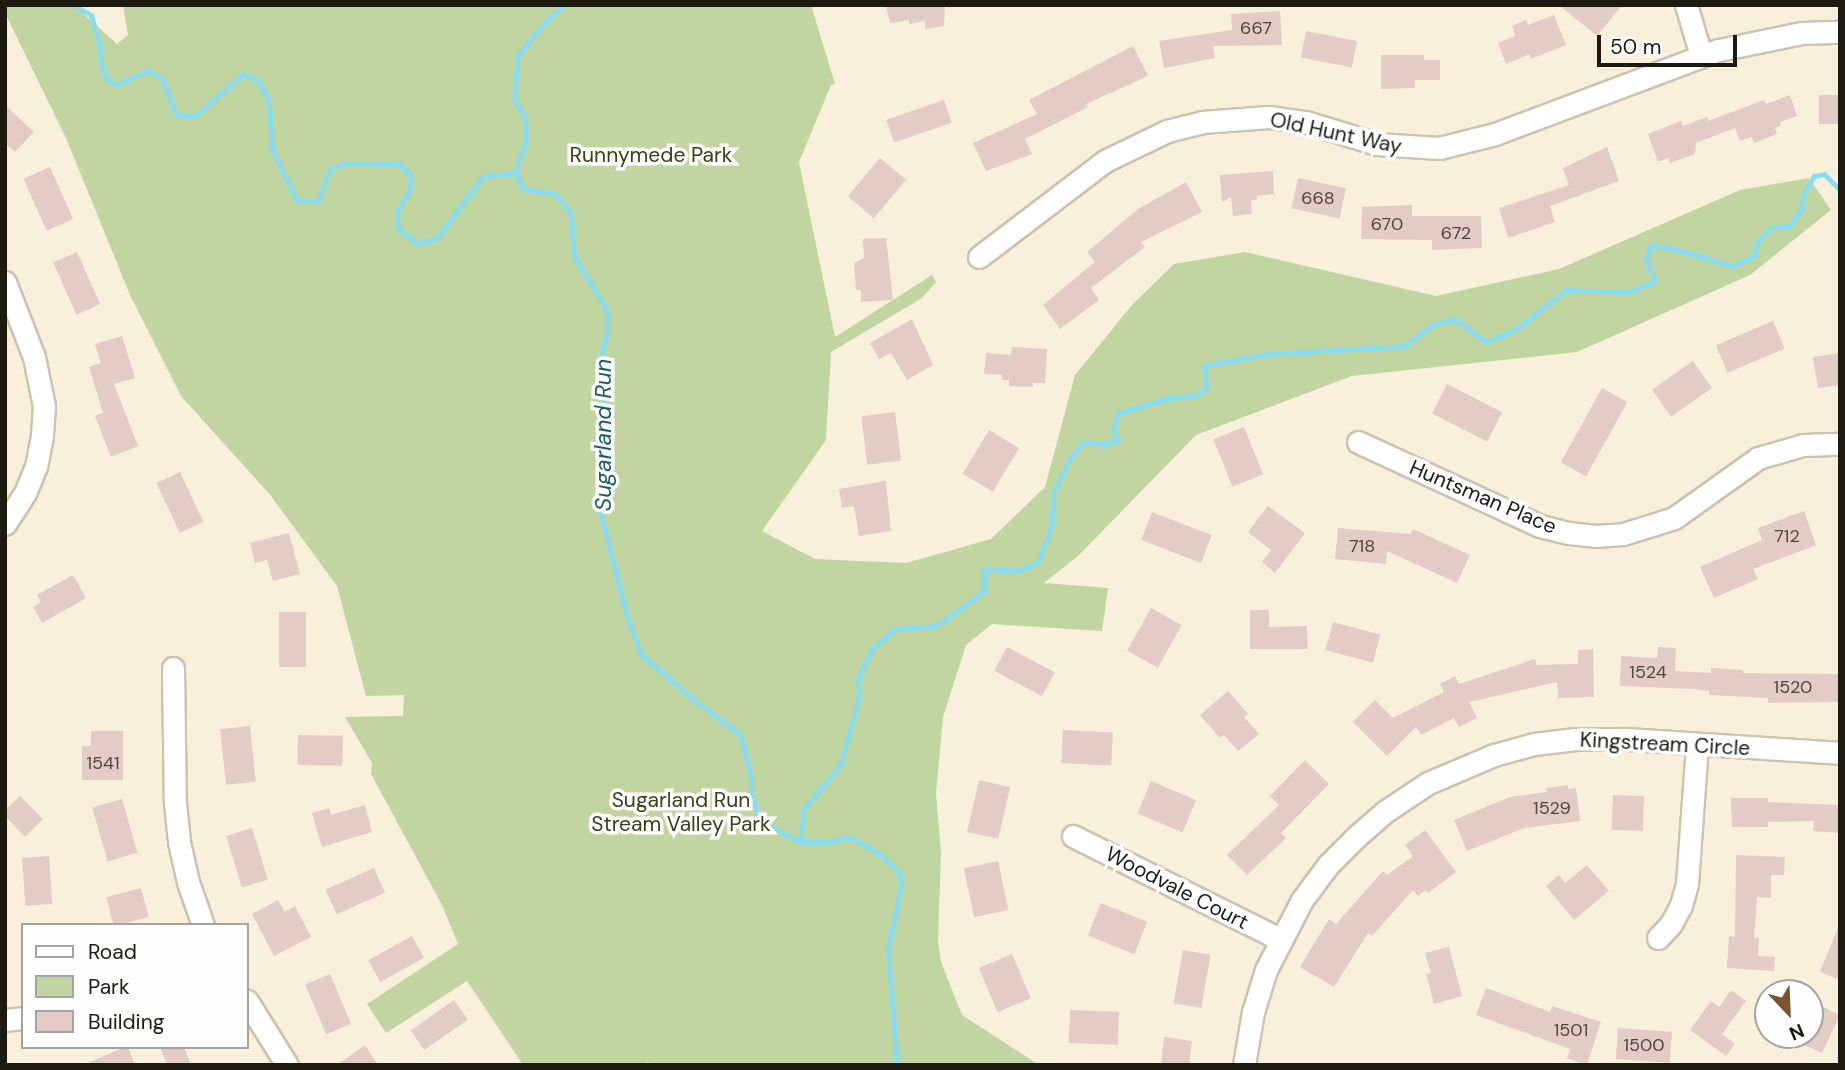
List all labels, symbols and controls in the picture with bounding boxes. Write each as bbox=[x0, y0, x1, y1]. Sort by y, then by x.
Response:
house number: 667 bbox=[1240, 17, 1272, 39]
scale bar bbox=[1600, 21, 1740, 65]
text: 50 m bbox=[1610, 33, 1661, 61]
street label: Old Hunt Way bbox=[1268, 107, 1404, 159]
park label: Runnymede Park bbox=[570, 142, 732, 168]
house number: 668 bbox=[1301, 187, 1335, 209]
house number: 670 bbox=[1371, 213, 1403, 235]
house number: 672 bbox=[1441, 222, 1471, 244]
water label: Sugarland Run bbox=[589, 359, 617, 511]
street label: Huntsman Place bbox=[1406, 455, 1560, 539]
house number: 712 bbox=[1774, 525, 1800, 547]
house number: 718 bbox=[1349, 535, 1375, 557]
house number: 1524 bbox=[1629, 661, 1667, 683]
house number: 1520 bbox=[1774, 676, 1812, 698]
street label: Kingstream Circle bbox=[1579, 727, 1751, 761]
house number: 1541 bbox=[86, 752, 120, 774]
park label: Sugarland Run Stream Valley Park bbox=[591, 787, 771, 837]
house number: 1529 bbox=[1533, 797, 1571, 819]
street label: Woodvale Court bbox=[1101, 841, 1253, 935]
legend bbox=[21, 923, 248, 1049]
text: Road bbox=[88, 938, 137, 966]
text: Park bbox=[88, 973, 129, 1001]
north arrow bbox=[1754, 979, 1824, 1049]
text: Building bbox=[88, 1008, 164, 1036]
text: N bbox=[1785, 1018, 1808, 1046]
house number: 1501 bbox=[1554, 1019, 1588, 1041]
house number: 1500 bbox=[1623, 1034, 1665, 1056]

